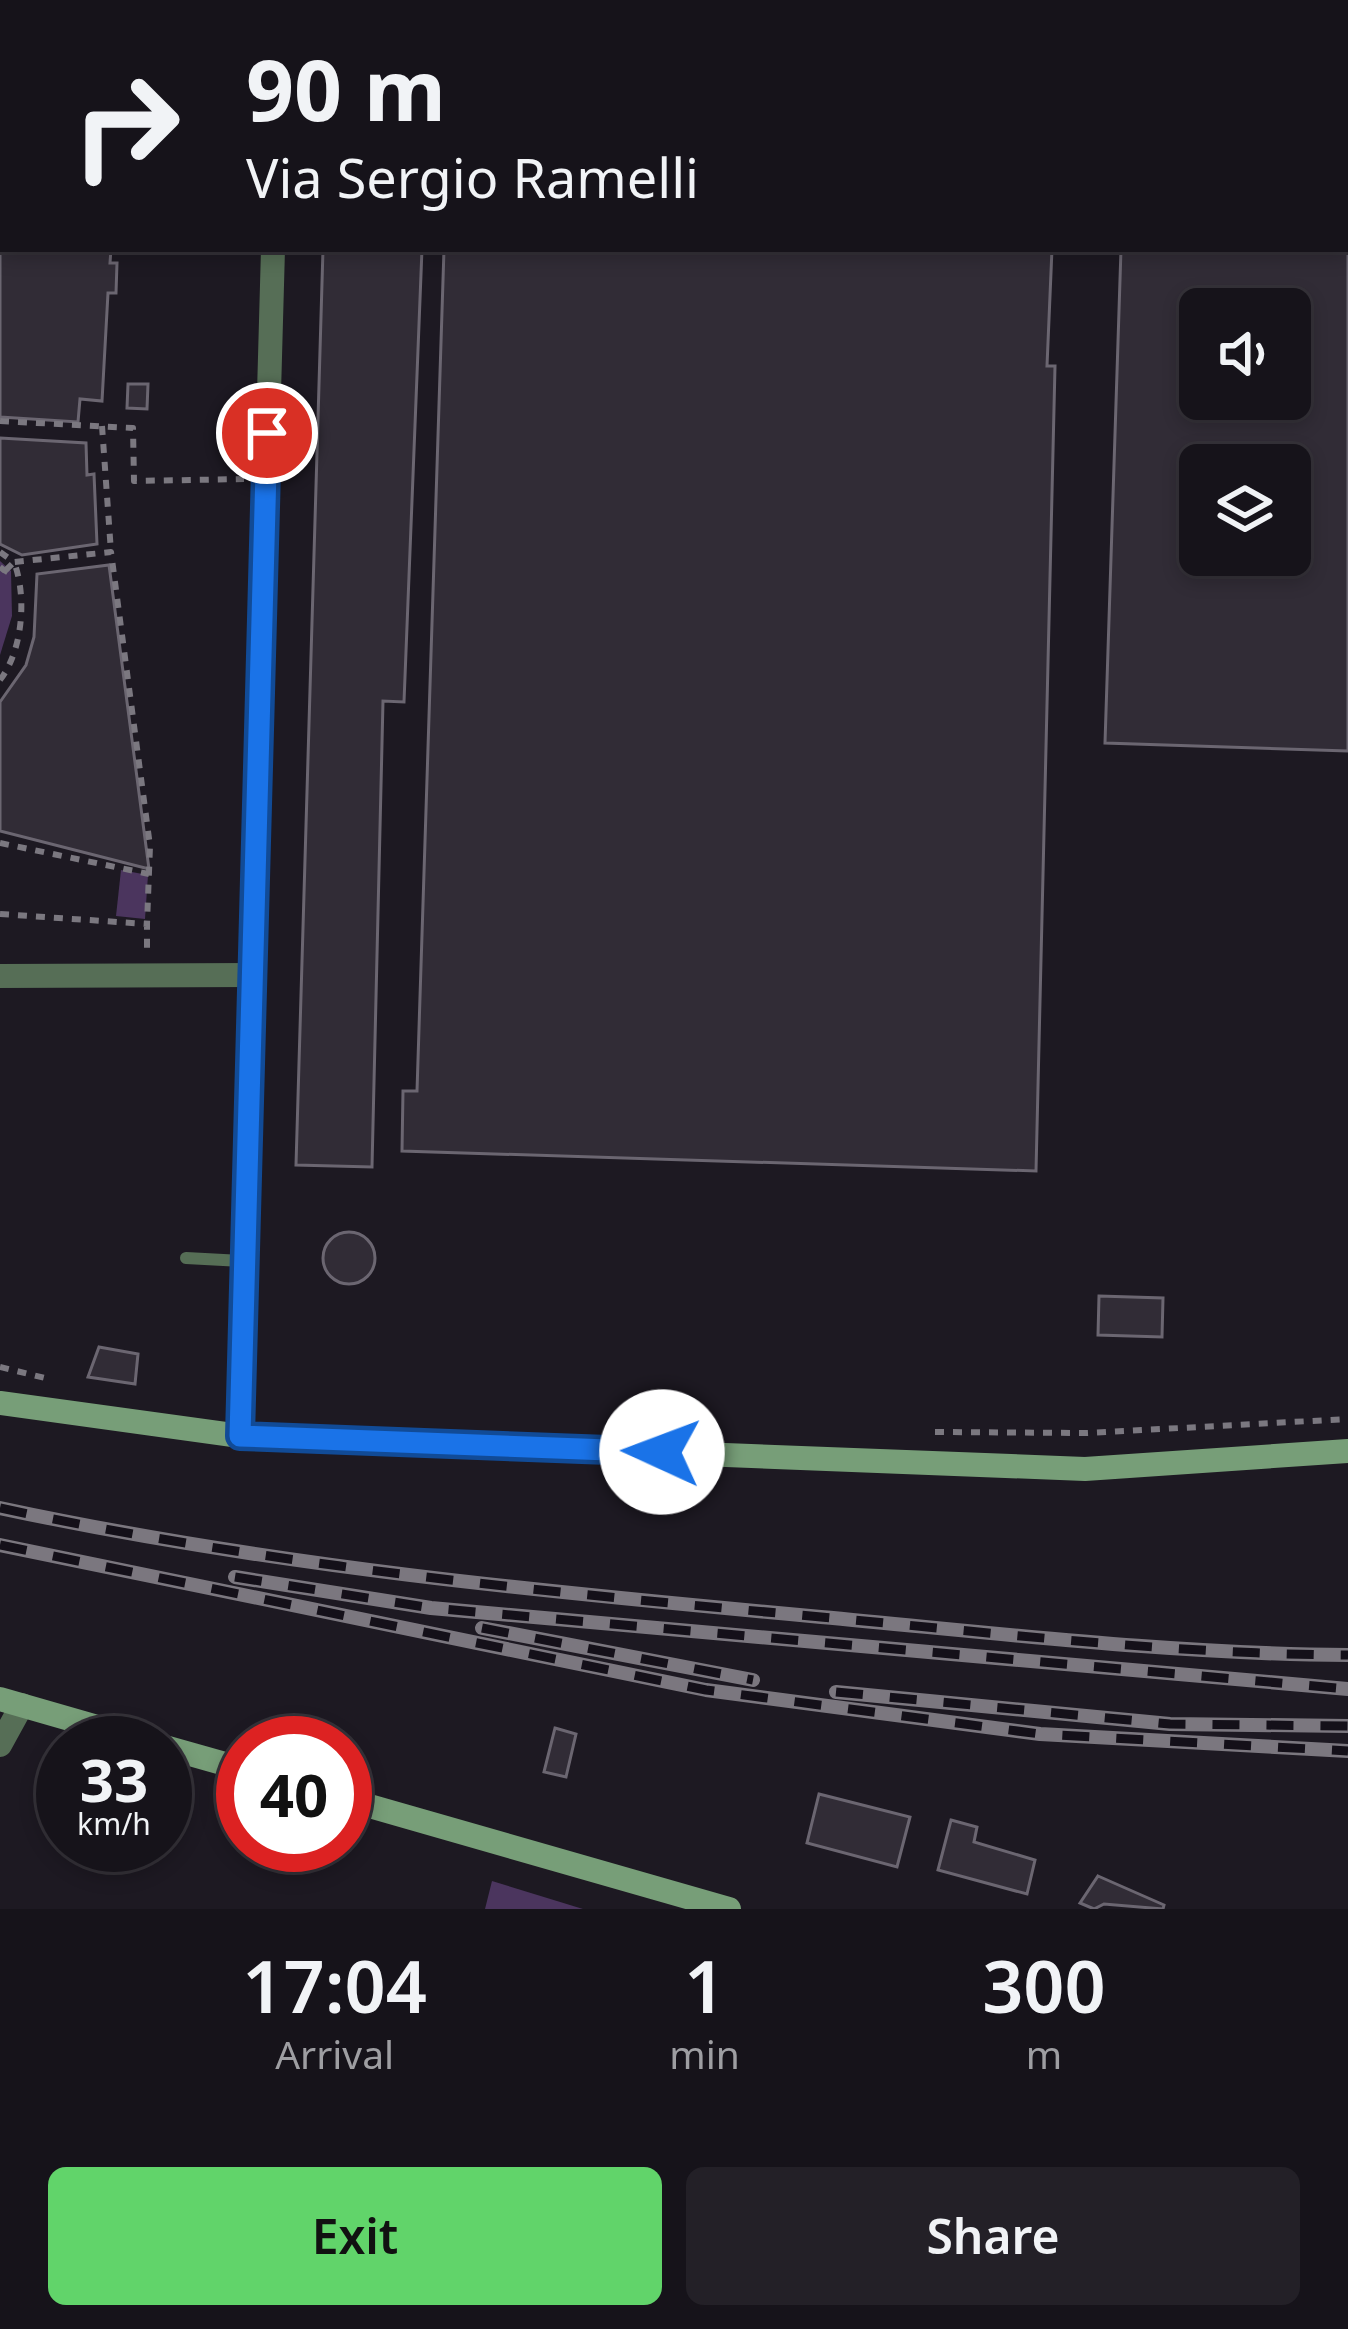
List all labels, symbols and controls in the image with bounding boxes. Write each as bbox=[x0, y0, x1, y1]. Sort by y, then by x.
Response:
text: 90 m bbox=[246, 31, 446, 146]
icon: right bbox=[48, 48, 204, 204]
text: Via Sergio Ramelli bbox=[246, 140, 699, 214]
map controls bbox=[1179, 288, 1311, 576]
button: sound bbox=[1179, 288, 1311, 420]
pin bbox=[216, 382, 318, 484]
icon: arrive bbox=[234, 400, 300, 466]
button: layers bbox=[1179, 444, 1311, 576]
position arrow bbox=[599, 1389, 725, 1515]
speed limit sign: 40 bbox=[216, 1716, 372, 1872]
text: 33 bbox=[80, 1738, 148, 1820]
text: km/h bbox=[77, 1803, 151, 1844]
text: 17:04 bbox=[242, 1936, 427, 2034]
text: 1 bbox=[684, 1936, 725, 2034]
text: 300 bbox=[982, 1936, 1106, 2034]
text: Arrival bbox=[275, 2027, 394, 2080]
text: min bbox=[669, 2027, 740, 2080]
text: m bbox=[1026, 2027, 1062, 2080]
button: Exit bbox=[48, 2167, 662, 2305]
button: Share bbox=[686, 2167, 1300, 2305]

